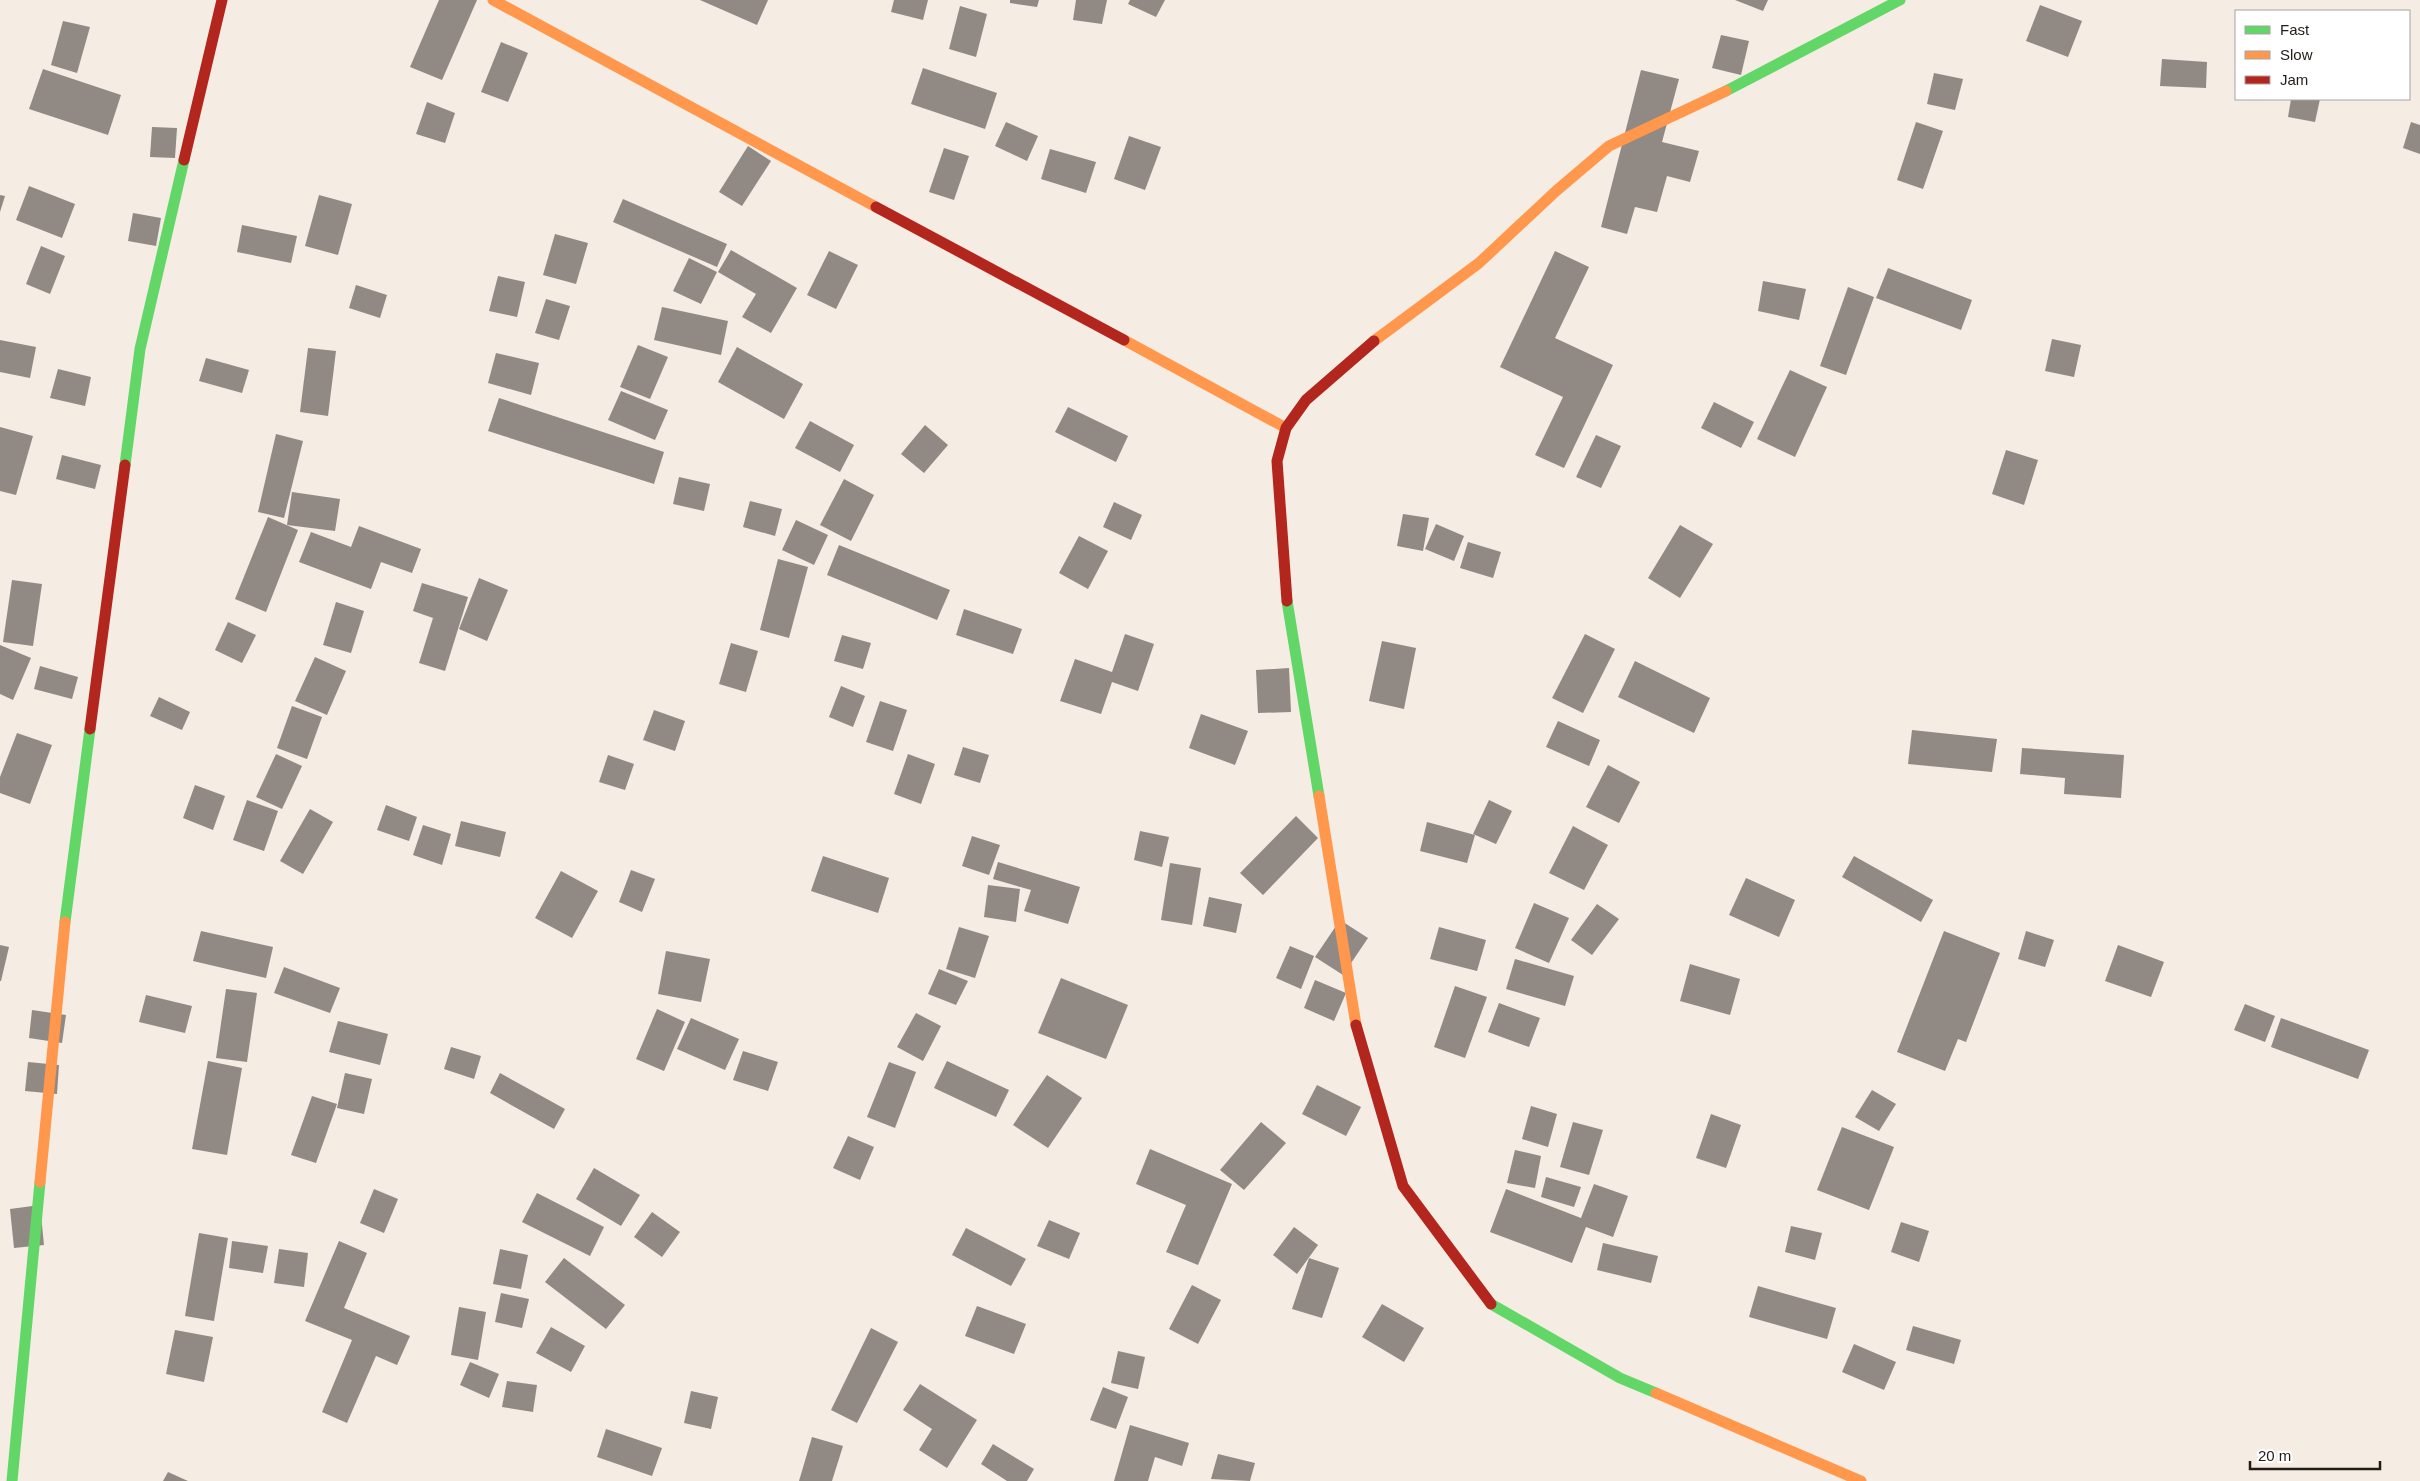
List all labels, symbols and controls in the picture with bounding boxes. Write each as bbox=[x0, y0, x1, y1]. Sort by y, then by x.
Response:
legend bbox=[2235, 10, 2410, 100]
text: Fast bbox=[2280, 21, 2310, 38]
text: Slow bbox=[2280, 46, 2313, 63]
text: Jam bbox=[2280, 71, 2308, 88]
scale bar bbox=[2250, 1438, 2380, 1470]
text: 20 m bbox=[2258, 1447, 2291, 1464]

